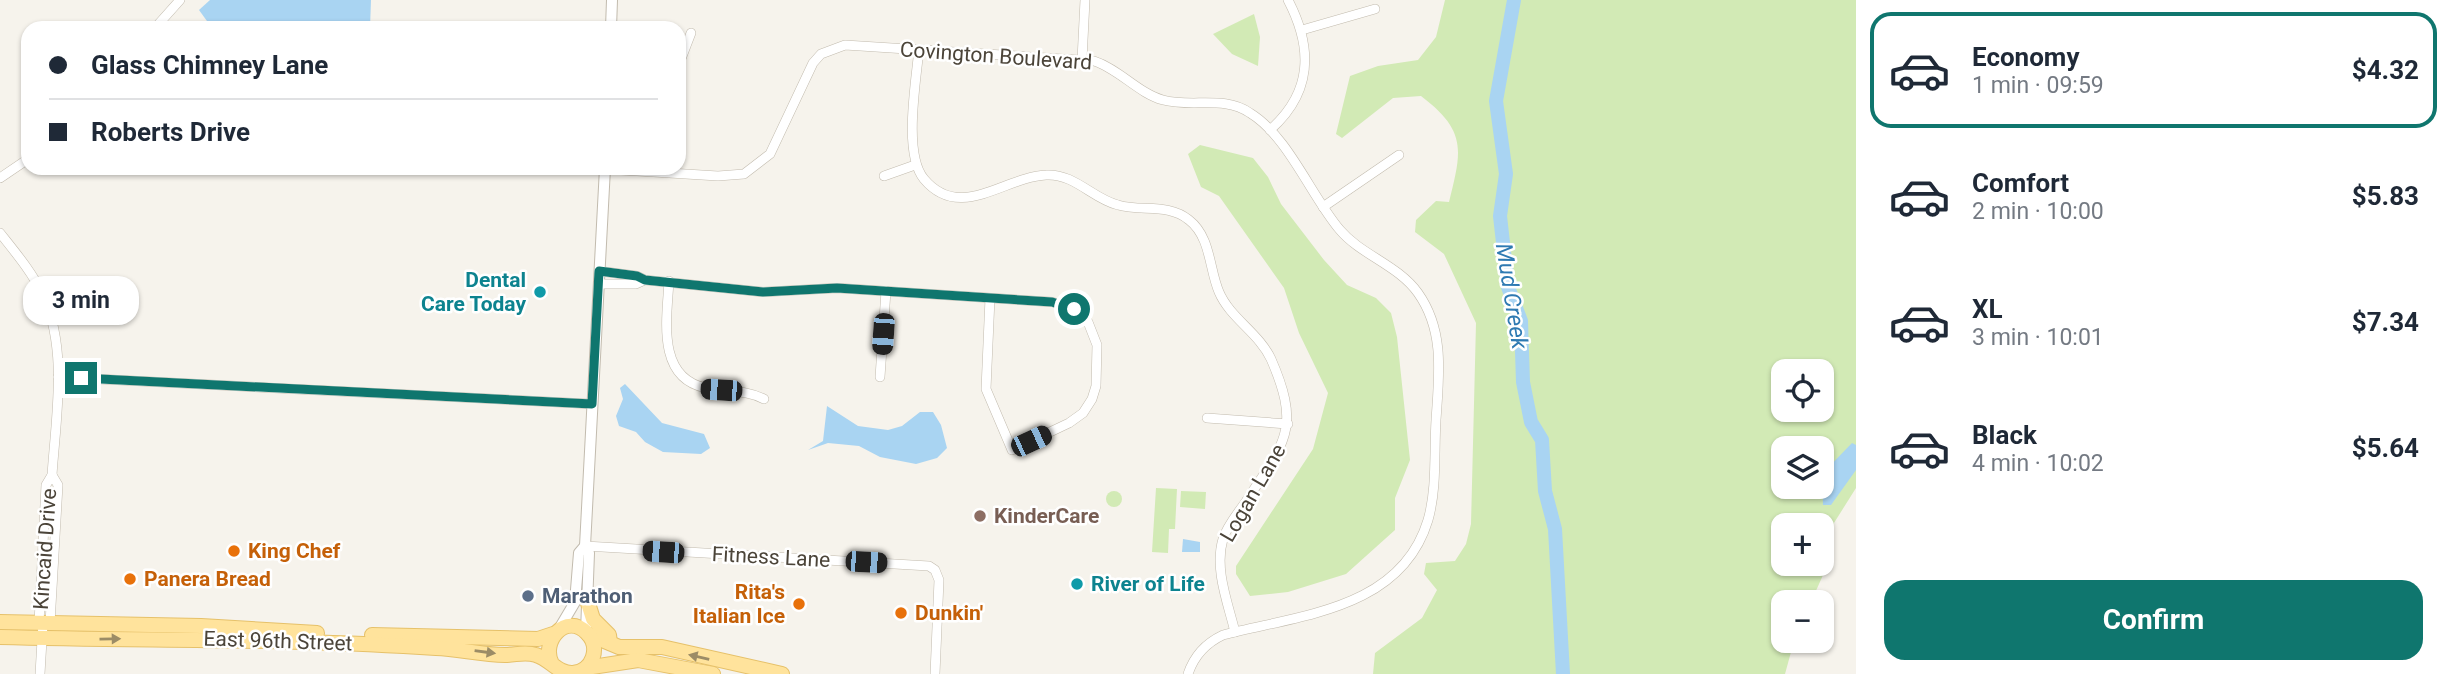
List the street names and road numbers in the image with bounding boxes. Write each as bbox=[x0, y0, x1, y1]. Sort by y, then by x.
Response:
street label: Covington Boulevard bbox=[899, 37, 1093, 75]
street label: Logan Lane bbox=[1215, 440, 1291, 546]
street label: Kincaid Drive bbox=[29, 487, 61, 611]
street label: Fitness Lane bbox=[711, 542, 831, 572]
street label: East 96th Street bbox=[203, 626, 353, 656]

